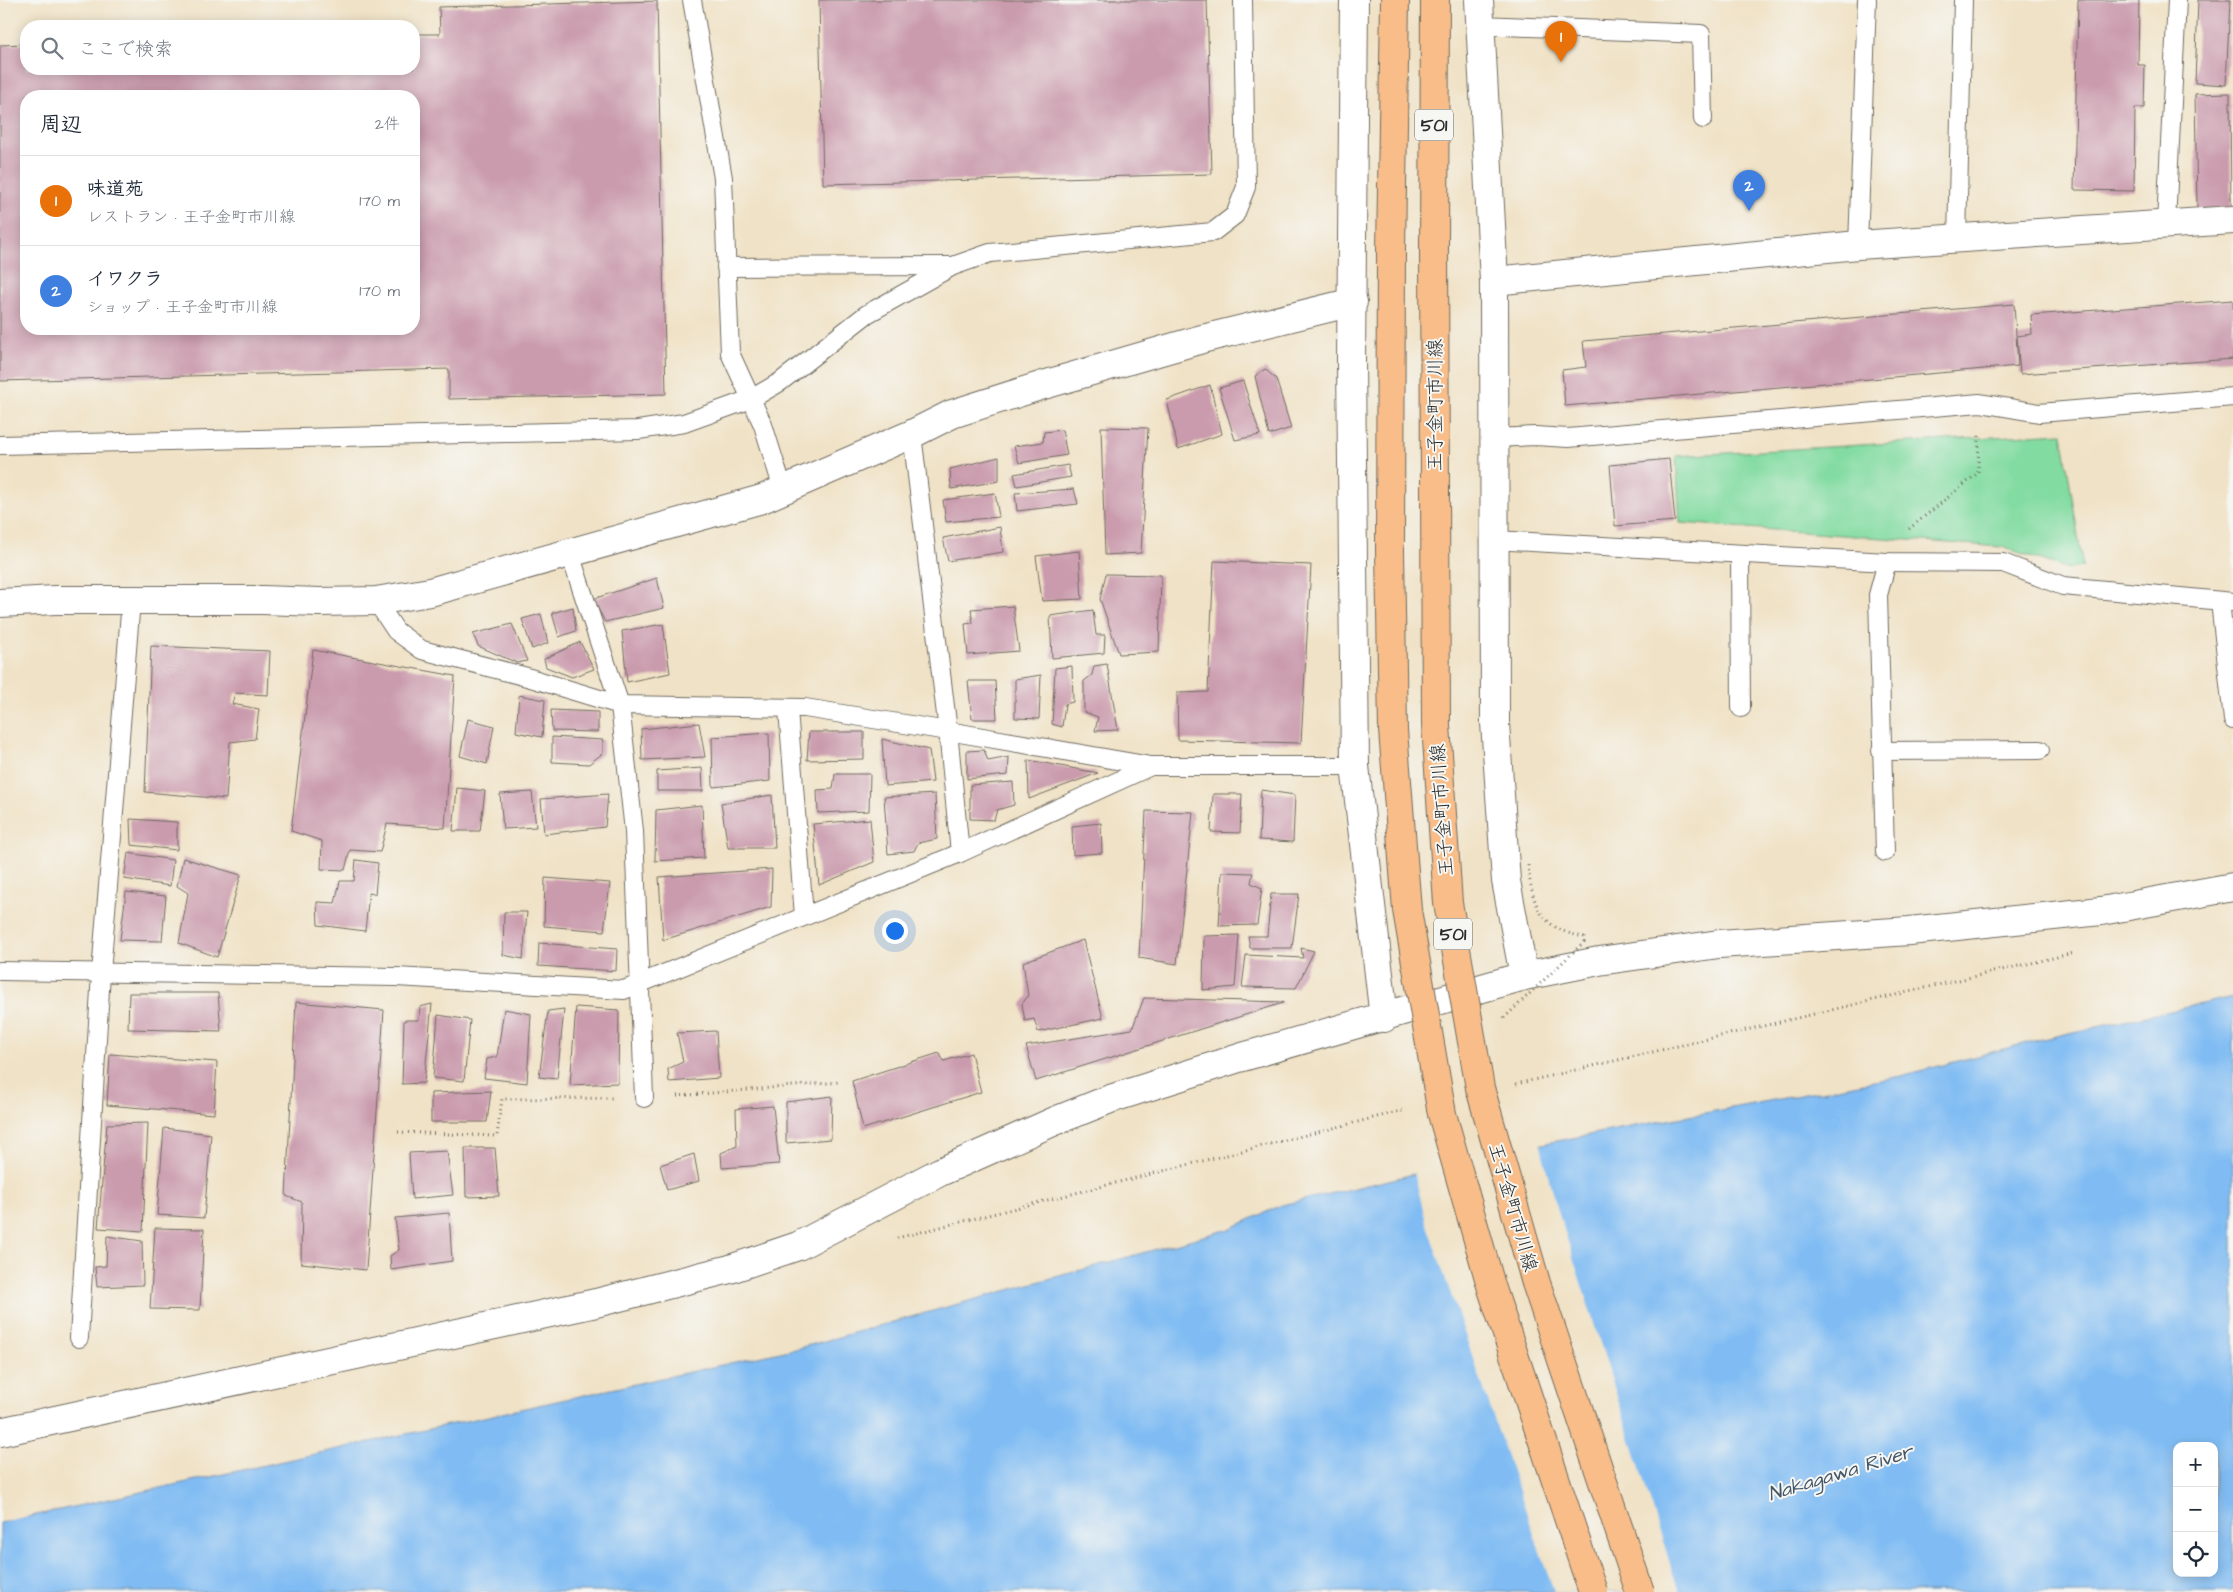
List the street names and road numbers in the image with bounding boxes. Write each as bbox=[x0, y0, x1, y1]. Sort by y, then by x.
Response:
road number: 501 bbox=[1415, 110, 1453, 140]
street label: 王子金町市川線 bbox=[1422, 338, 1449, 472]
street label: 王子金町市川線 bbox=[1424, 743, 1461, 877]
road number: 501 bbox=[1434, 919, 1472, 950]
street label: 王子金町市川線 bbox=[1481, 1140, 1544, 1275]

